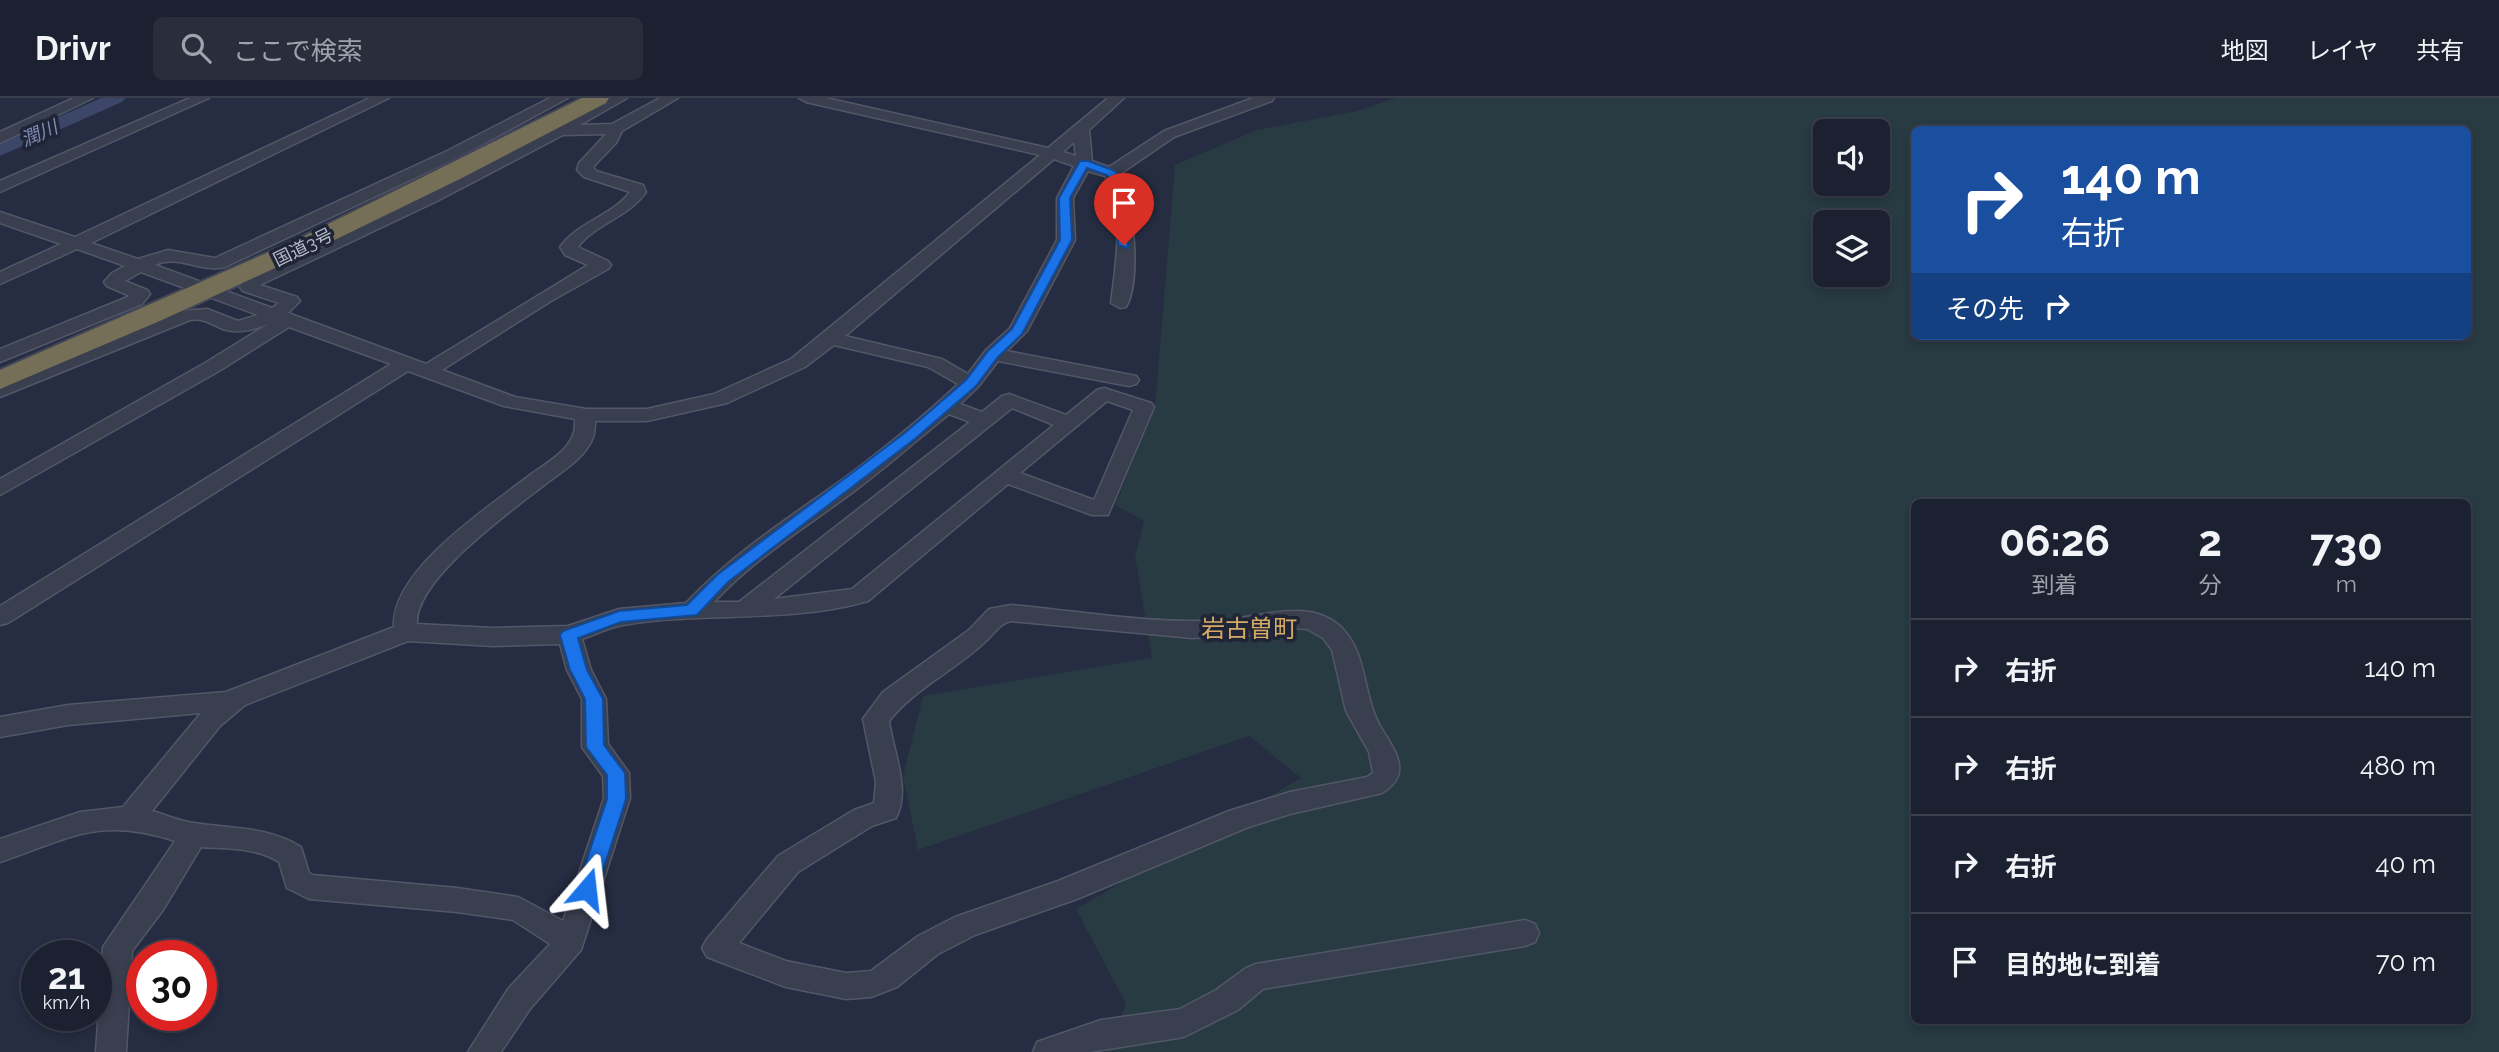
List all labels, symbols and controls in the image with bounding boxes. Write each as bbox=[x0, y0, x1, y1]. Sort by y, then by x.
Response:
search box bbox=[153, 17, 643, 80]
text: Drivr bbox=[35, 29, 111, 68]
icon: search bbox=[177, 29, 215, 67]
text: ここで検索 bbox=[233, 36, 363, 66]
text: 地図 bbox=[2221, 36, 2269, 65]
text: レイヤ bbox=[2307, 36, 2378, 65]
text: 共有 bbox=[2416, 36, 2464, 65]
water label: 潤川 bbox=[17, 114, 63, 151]
map controls bbox=[1813, 119, 1890, 287]
button: sound bbox=[1813, 119, 1890, 196]
text: 140 m bbox=[2061, 148, 2201, 205]
icon: right bbox=[1946, 154, 2037, 245]
pin bbox=[1094, 173, 1154, 245]
icon: arrive bbox=[1105, 184, 1143, 222]
button: layers bbox=[1813, 210, 1890, 287]
text: 右折 bbox=[2061, 214, 2125, 251]
street label: 国道3号 bbox=[270, 224, 336, 270]
icon: right bbox=[2038, 287, 2076, 325]
text: その先 bbox=[1946, 294, 2024, 324]
text: 06:26 bbox=[1999, 517, 2110, 566]
text: 2 bbox=[2198, 517, 2222, 566]
text: 730 bbox=[2310, 521, 2383, 570]
text: m bbox=[2336, 570, 2357, 597]
text: 到着 bbox=[2032, 571, 2078, 598]
text: 分 bbox=[2199, 571, 2222, 598]
district label: 岩古曽町 bbox=[1201, 614, 1297, 643]
icon: right bbox=[1946, 649, 1984, 687]
text: 140 m bbox=[2364, 653, 2436, 683]
text: 右折 bbox=[2005, 656, 2057, 686]
icon: right bbox=[1946, 747, 1984, 785]
text: 480 m bbox=[2360, 751, 2436, 781]
text: 右折 bbox=[2005, 754, 2057, 784]
icon: right bbox=[1946, 845, 1984, 883]
text: 40 m bbox=[2375, 849, 2436, 879]
position arrow bbox=[550, 852, 624, 926]
text: 右折 bbox=[2005, 852, 2057, 882]
speed limit sign: 30 bbox=[126, 940, 217, 1031]
icon: arrive bbox=[1946, 943, 1984, 981]
text: 70 m bbox=[2376, 947, 2436, 977]
text: 目的地に到着 bbox=[2005, 950, 2161, 980]
text: 21 bbox=[48, 956, 85, 997]
text: km/h bbox=[43, 992, 90, 1013]

